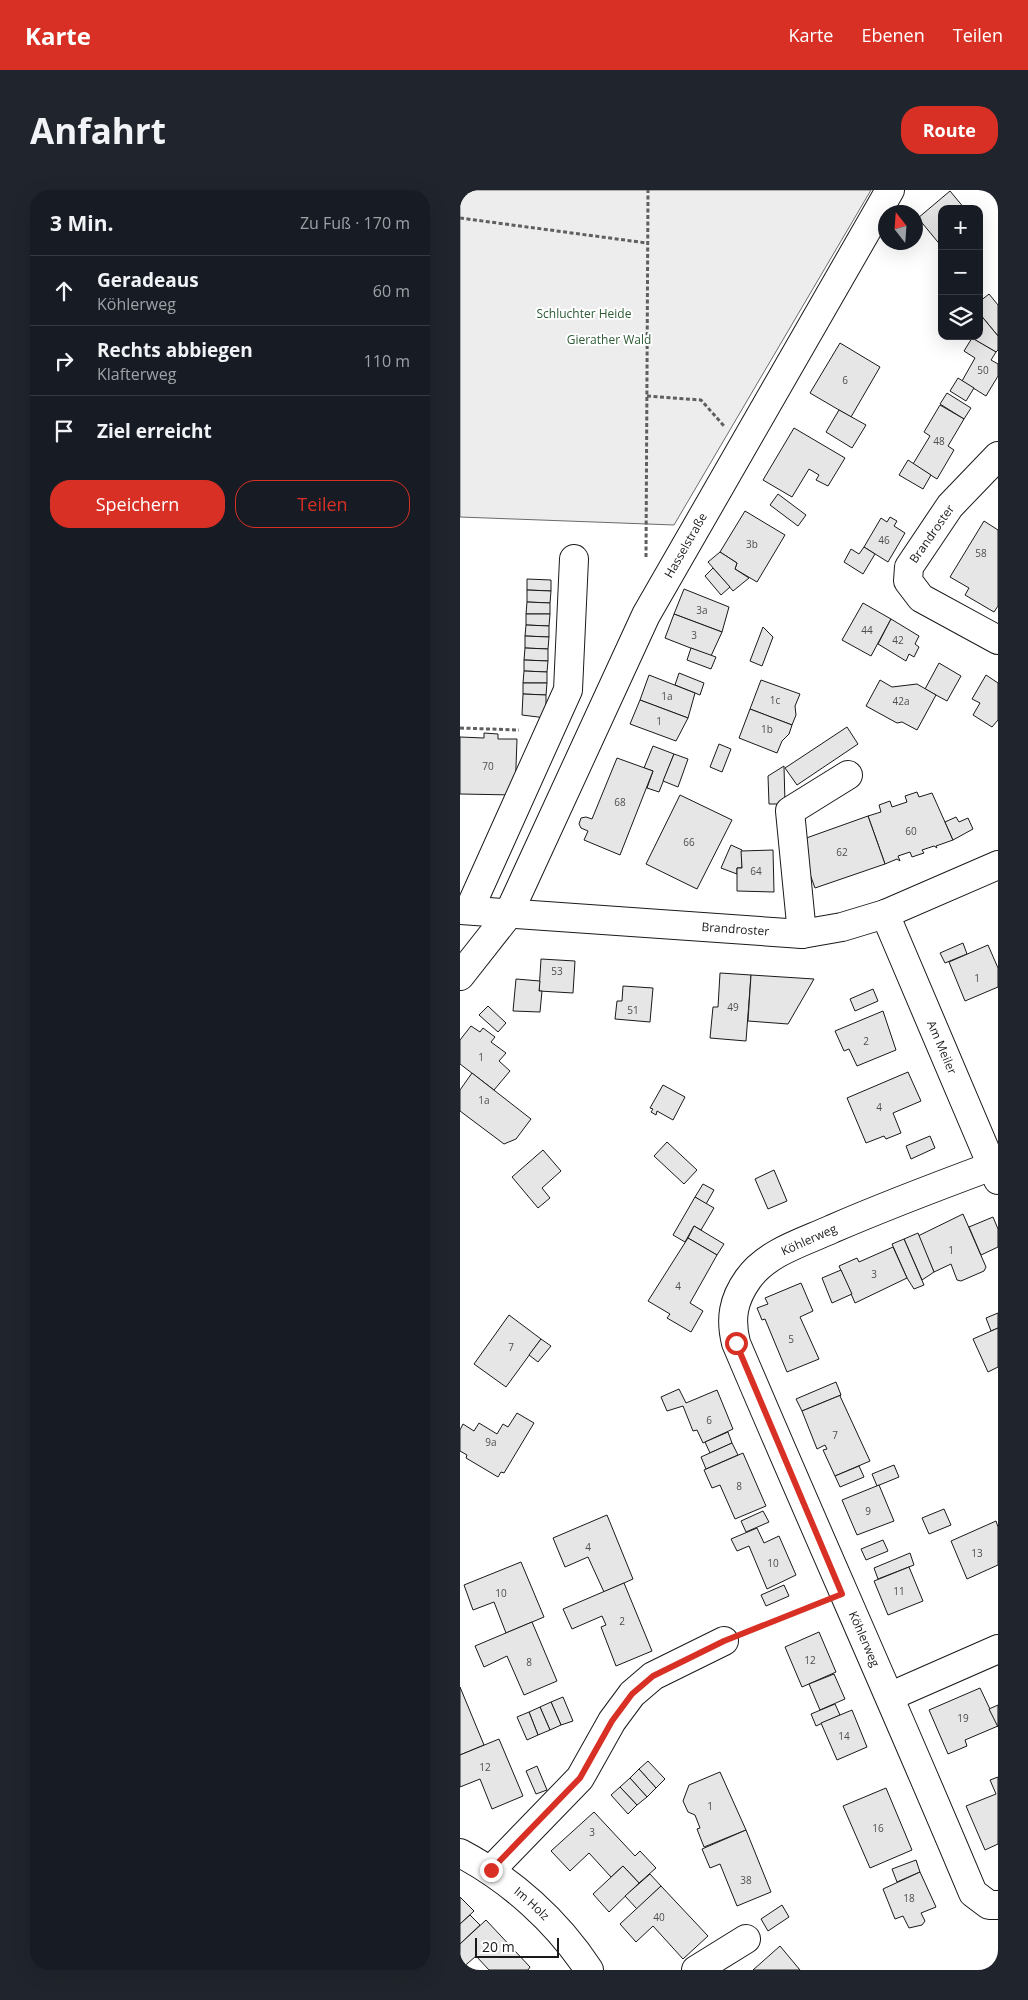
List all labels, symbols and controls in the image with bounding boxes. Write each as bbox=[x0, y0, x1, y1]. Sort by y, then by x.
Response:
text: Karte bbox=[25, 19, 91, 52]
text: Karte bbox=[789, 23, 833, 47]
text: Ebenen bbox=[861, 23, 925, 47]
text: Teilen bbox=[953, 23, 1003, 47]
button: Route bbox=[901, 106, 998, 154]
text: Anfahrt bbox=[30, 107, 166, 154]
north arrow bbox=[878, 205, 923, 250]
map controls bbox=[938, 205, 983, 340]
button: + bbox=[938, 205, 983, 250]
text: 3 Min. bbox=[50, 209, 113, 237]
text: Zu Fuß · 170 m bbox=[300, 212, 410, 234]
button: − bbox=[938, 250, 983, 295]
text: Geradeaus bbox=[97, 267, 199, 293]
icon: ahead bbox=[50, 277, 78, 305]
text: 60 m bbox=[373, 280, 410, 302]
text: Köhlerweg bbox=[97, 293, 176, 315]
button: layers bbox=[938, 295, 983, 340]
park label: Schluchter Heide bbox=[537, 305, 632, 322]
park label: Gierather Wald bbox=[567, 331, 651, 348]
text: Rechts abbiegen bbox=[97, 337, 253, 363]
icon: right bbox=[50, 347, 78, 375]
text: 110 m bbox=[364, 350, 410, 372]
text: Klafterweg bbox=[97, 363, 176, 385]
house number: 50 bbox=[977, 363, 989, 377]
house number: 6 bbox=[842, 373, 848, 387]
icon: arrive bbox=[50, 417, 78, 445]
text: Ziel erreicht bbox=[97, 418, 212, 444]
house number: 48 bbox=[933, 434, 945, 448]
button: Speichern bbox=[50, 480, 225, 528]
button: Teilen bbox=[235, 480, 410, 528]
street label: Brandroster bbox=[905, 501, 958, 566]
street label: Hasselstraße bbox=[660, 509, 711, 581]
house number: 46 bbox=[878, 533, 890, 547]
house number: 3b bbox=[746, 537, 758, 551]
house number: 58 bbox=[975, 546, 987, 560]
house number: 3a bbox=[696, 603, 708, 617]
house number: 44 bbox=[861, 623, 873, 637]
house number: 3 bbox=[691, 628, 697, 642]
house number: 42 bbox=[892, 633, 904, 647]
house number: 1a bbox=[661, 689, 673, 703]
house number: 1c bbox=[770, 693, 780, 707]
house number: 42a bbox=[893, 694, 910, 708]
house number: 1 bbox=[656, 714, 662, 728]
house number: 1b bbox=[761, 722, 773, 736]
house number: 70 bbox=[482, 759, 494, 773]
house number: 68 bbox=[614, 795, 626, 809]
house number: 60 bbox=[905, 824, 917, 838]
house number: 66 bbox=[683, 835, 695, 849]
house number: 62 bbox=[836, 845, 848, 859]
house number: 64 bbox=[750, 864, 762, 878]
street label: Brandroster bbox=[701, 918, 770, 940]
house number: 53 bbox=[551, 964, 563, 978]
house number: 1 bbox=[974, 971, 980, 985]
house number: 49 bbox=[727, 1000, 739, 1014]
house number: 51 bbox=[627, 1003, 639, 1017]
street label: Am Meiler bbox=[923, 1018, 961, 1077]
house number: 2 bbox=[863, 1034, 869, 1048]
house number: 1 bbox=[478, 1050, 484, 1064]
house number: 1a bbox=[478, 1093, 490, 1107]
house number: 4 bbox=[876, 1100, 882, 1114]
street label: Köhlerweg bbox=[778, 1220, 840, 1259]
house number: 1 bbox=[948, 1243, 954, 1257]
house number: 3 bbox=[871, 1267, 877, 1281]
house number: 4 bbox=[675, 1279, 681, 1293]
route start bbox=[725, 1332, 748, 1355]
house number: 5 bbox=[788, 1332, 794, 1346]
house number: 7 bbox=[508, 1340, 514, 1354]
house number: 6 bbox=[706, 1413, 712, 1427]
house number: 7 bbox=[832, 1428, 838, 1442]
house number: 9a bbox=[485, 1435, 497, 1449]
house number: 8 bbox=[736, 1479, 742, 1493]
house number: 9 bbox=[865, 1504, 871, 1518]
house number: 4 bbox=[585, 1540, 591, 1554]
house number: 13 bbox=[971, 1546, 983, 1560]
house number: 10 bbox=[767, 1556, 779, 1570]
house number: 11 bbox=[893, 1584, 905, 1598]
house number: 10 bbox=[495, 1586, 507, 1600]
street label: Köhlerweg bbox=[845, 1608, 884, 1670]
house number: 2 bbox=[619, 1614, 625, 1628]
house number: 12 bbox=[804, 1653, 816, 1667]
house number: 8 bbox=[526, 1655, 532, 1669]
house number: 19 bbox=[957, 1711, 969, 1725]
house number: 14 bbox=[838, 1729, 850, 1743]
house number: 12 bbox=[479, 1760, 491, 1774]
house number: 1 bbox=[707, 1799, 713, 1813]
house number: 16 bbox=[872, 1821, 884, 1835]
house number: 3 bbox=[589, 1825, 595, 1839]
route end bbox=[480, 1859, 503, 1882]
house number: 38 bbox=[740, 1873, 752, 1887]
street label: Im Holz bbox=[511, 1883, 554, 1924]
house number: 18 bbox=[903, 1891, 915, 1905]
house number: 40 bbox=[653, 1910, 665, 1924]
scale bar bbox=[475, 1935, 559, 1958]
text: 20 m bbox=[482, 1937, 515, 1956]

